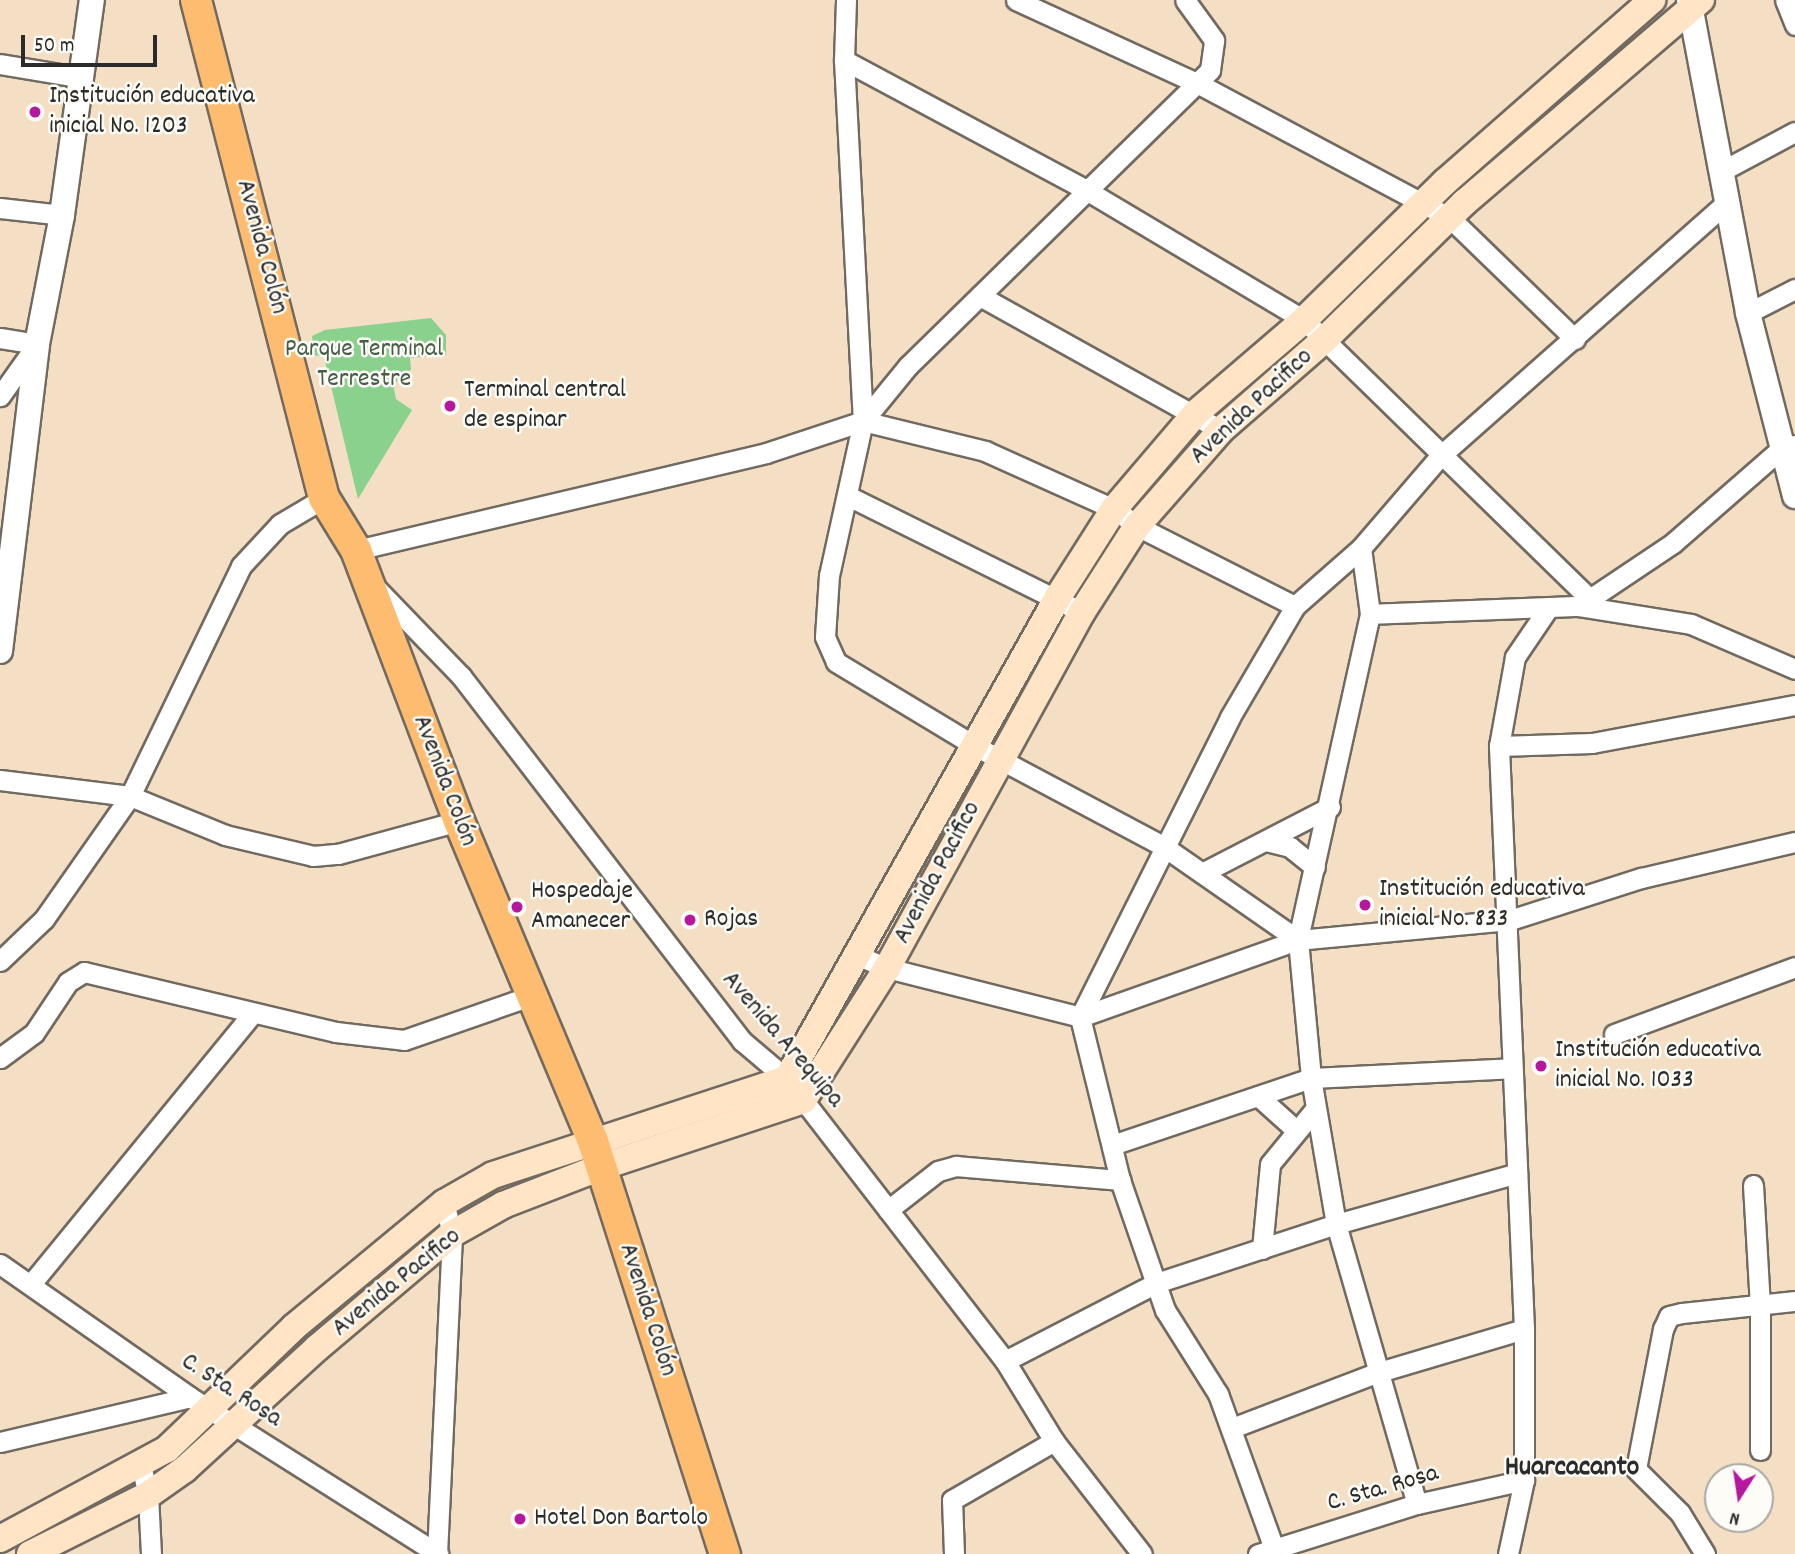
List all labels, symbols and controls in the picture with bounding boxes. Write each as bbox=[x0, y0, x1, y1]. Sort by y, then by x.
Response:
scale bar bbox=[24, 21, 161, 65]
text: 50 m bbox=[34, 32, 74, 62]
place label: Institución educativa inicial No. 1203 bbox=[49, 81, 255, 142]
marker: Institución educativa inicial No. 1203 bbox=[27, 104, 43, 120]
street label: Avenida Colón bbox=[228, 176, 294, 318]
park label: Parque Terminal Terrestre bbox=[285, 334, 443, 396]
street label: Avenida Pacifico bbox=[1184, 342, 1320, 472]
place label: Terminal central de espinar bbox=[464, 375, 626, 436]
marker: Terminal central de espinar bbox=[442, 398, 458, 414]
street label: Avenida Colón bbox=[405, 711, 483, 851]
street label: Avenida Pacifico bbox=[887, 796, 989, 950]
place label: Institución educativa inicial No. 833 bbox=[1379, 874, 1585, 936]
place label: Hospedaje Amanecer bbox=[531, 876, 633, 938]
marker: Institución educativa inicial No. 833 bbox=[1357, 897, 1373, 913]
marker: Hospedaje Amanecer bbox=[509, 899, 525, 915]
place label: Rojas bbox=[704, 904, 758, 936]
marker: Rojas bbox=[682, 912, 698, 928]
street label: Avenida Arequipa bbox=[714, 965, 850, 1115]
place label: Institución educativa inicial No. 1033 bbox=[1555, 1035, 1761, 1096]
marker: Institución educativa inicial No. 1033 bbox=[1533, 1058, 1549, 1074]
street label: Avenida Pacifico bbox=[326, 1222, 468, 1344]
street label: Avenida Colón bbox=[611, 1240, 683, 1380]
street label: C. Sta. Rosa bbox=[175, 1347, 287, 1435]
district label: Huarcacanto bbox=[1505, 1452, 1639, 1486]
street label: C. Sta. Rosa bbox=[1324, 1458, 1442, 1520]
north arrow bbox=[1704, 1463, 1774, 1533]
place label: Hotel Don Bartolo bbox=[534, 1503, 708, 1535]
text: N bbox=[1728, 1503, 1742, 1531]
marker: Hotel Don Bartolo bbox=[512, 1511, 528, 1527]

